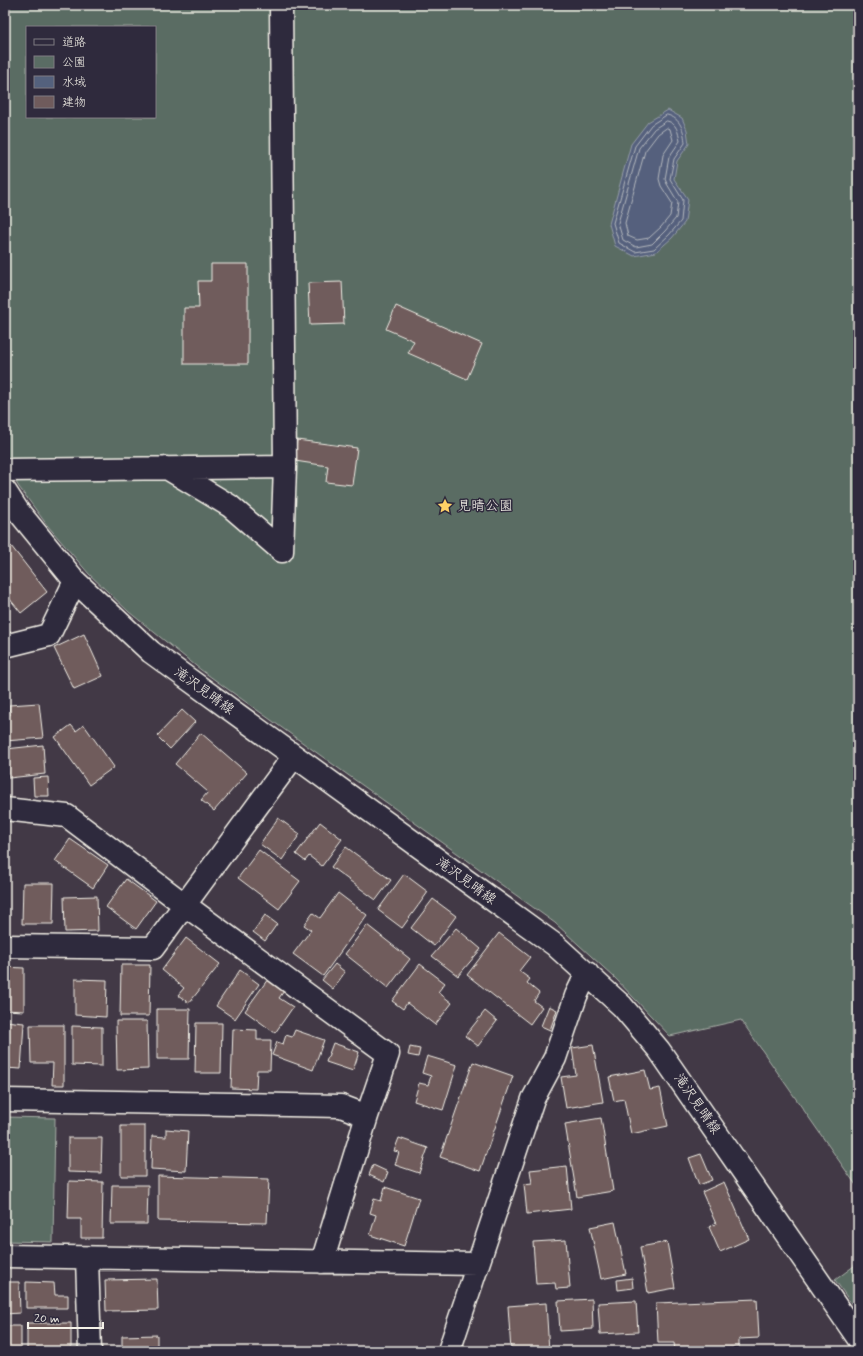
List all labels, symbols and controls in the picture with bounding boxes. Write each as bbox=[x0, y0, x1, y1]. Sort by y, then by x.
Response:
legend bbox=[26, 26, 156, 118]
text: 道路 bbox=[62, 35, 86, 51]
text: 公園 bbox=[62, 55, 86, 71]
text: 水域 bbox=[62, 75, 86, 91]
text: 建物 bbox=[62, 95, 86, 111]
place icon: 見晴公園 bbox=[436, 497, 454, 515]
place label: 見晴公園 bbox=[457, 497, 513, 515]
street label: 滝沢見晴線 bbox=[170, 663, 238, 719]
street label: 滝沢見晴線 bbox=[432, 853, 500, 909]
street label: 滝沢見晴線 bbox=[670, 1070, 724, 1138]
scale bar bbox=[28, 1304, 103, 1330]
text: 20 m bbox=[34, 1311, 60, 1327]

